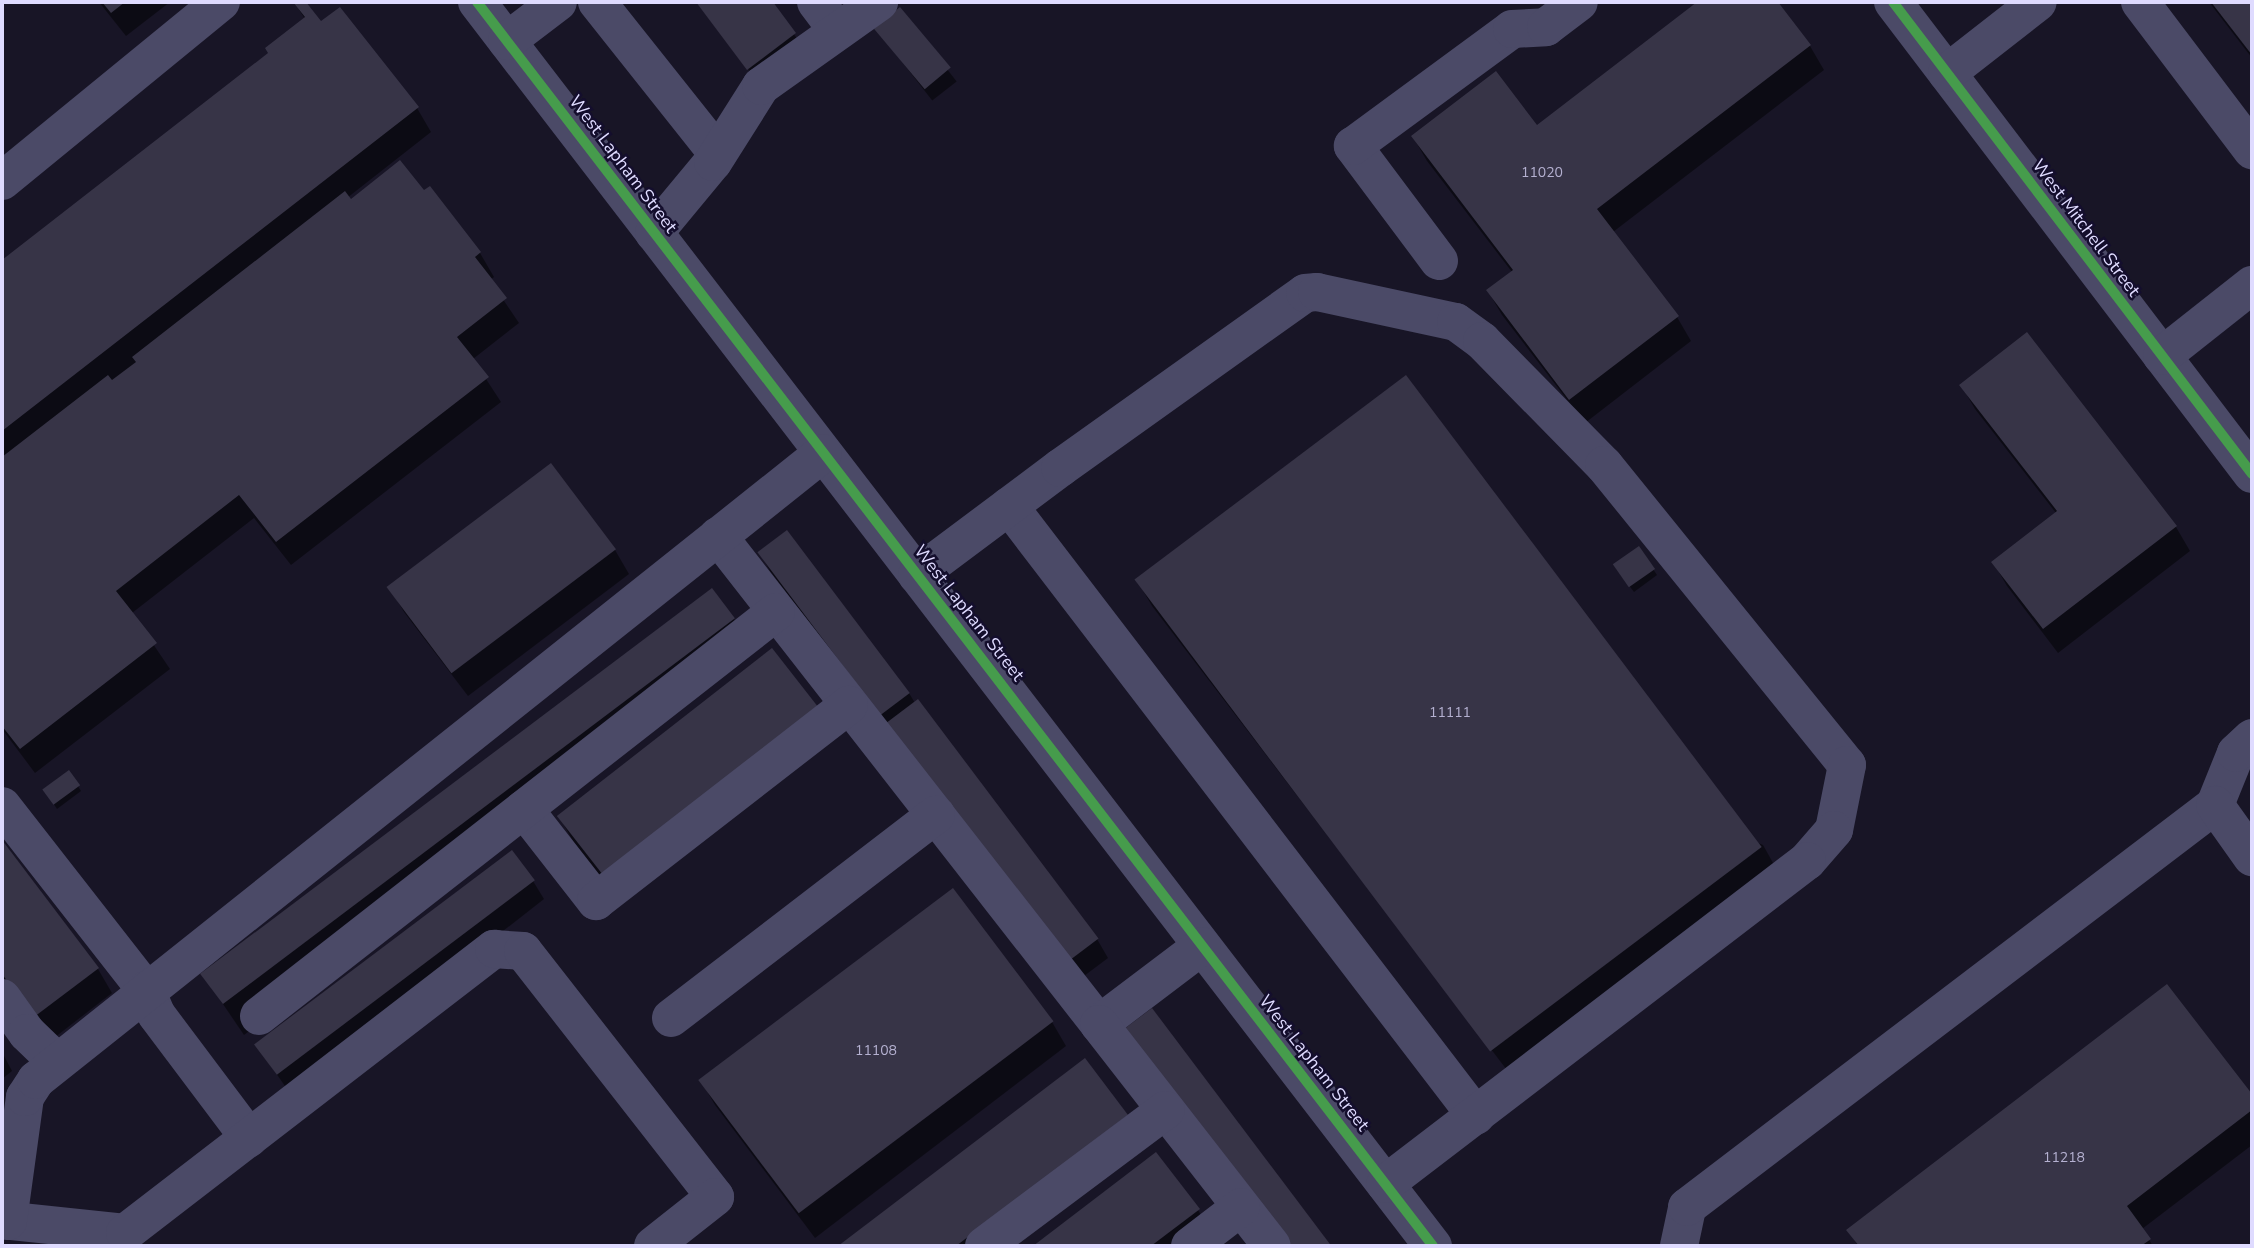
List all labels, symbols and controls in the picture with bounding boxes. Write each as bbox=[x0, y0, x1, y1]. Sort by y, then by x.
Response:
street label: West Lapham Street bbox=[564, 91, 682, 237]
street label: West Mitchell Street bbox=[2027, 155, 2145, 301]
house number: 11020 bbox=[1521, 165, 1563, 181]
street label: West Lapham Street bbox=[909, 541, 1029, 685]
house number: 11111 bbox=[1429, 705, 1471, 721]
street label: West Lapham Street bbox=[1254, 991, 1374, 1135]
house number: 11108 bbox=[855, 1043, 897, 1059]
house number: 11218 bbox=[2043, 1150, 2085, 1166]

